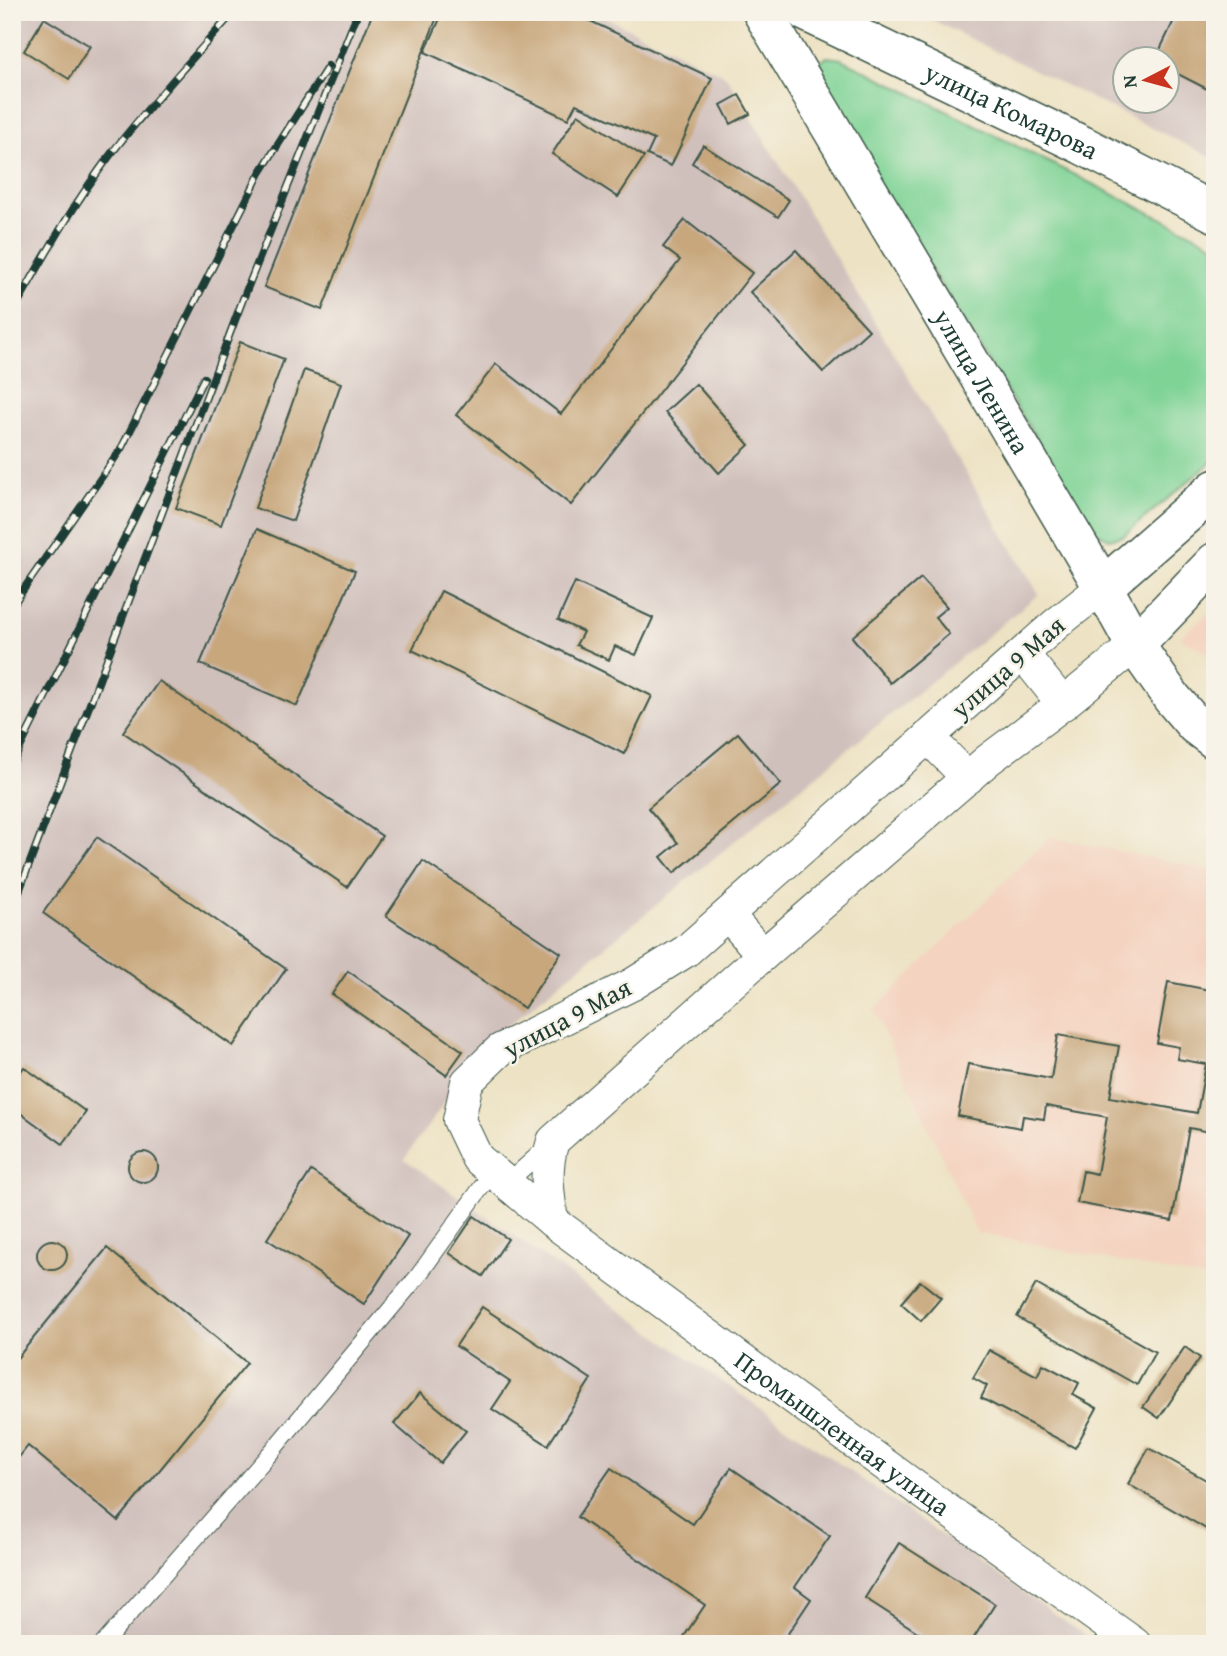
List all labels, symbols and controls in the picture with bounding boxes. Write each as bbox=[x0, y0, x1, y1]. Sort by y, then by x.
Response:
north arrow bbox=[1112, 46, 1182, 116]
street label: улица Комарова bbox=[917, 52, 1106, 169]
text: N bbox=[1114, 74, 1144, 90]
street label: улица Ленина bbox=[924, 300, 1041, 462]
street label: улица 9 Мая bbox=[941, 606, 1073, 728]
street label: улица 9 Мая bbox=[495, 967, 638, 1068]
street label: Промышленная улица bbox=[727, 1341, 959, 1525]

